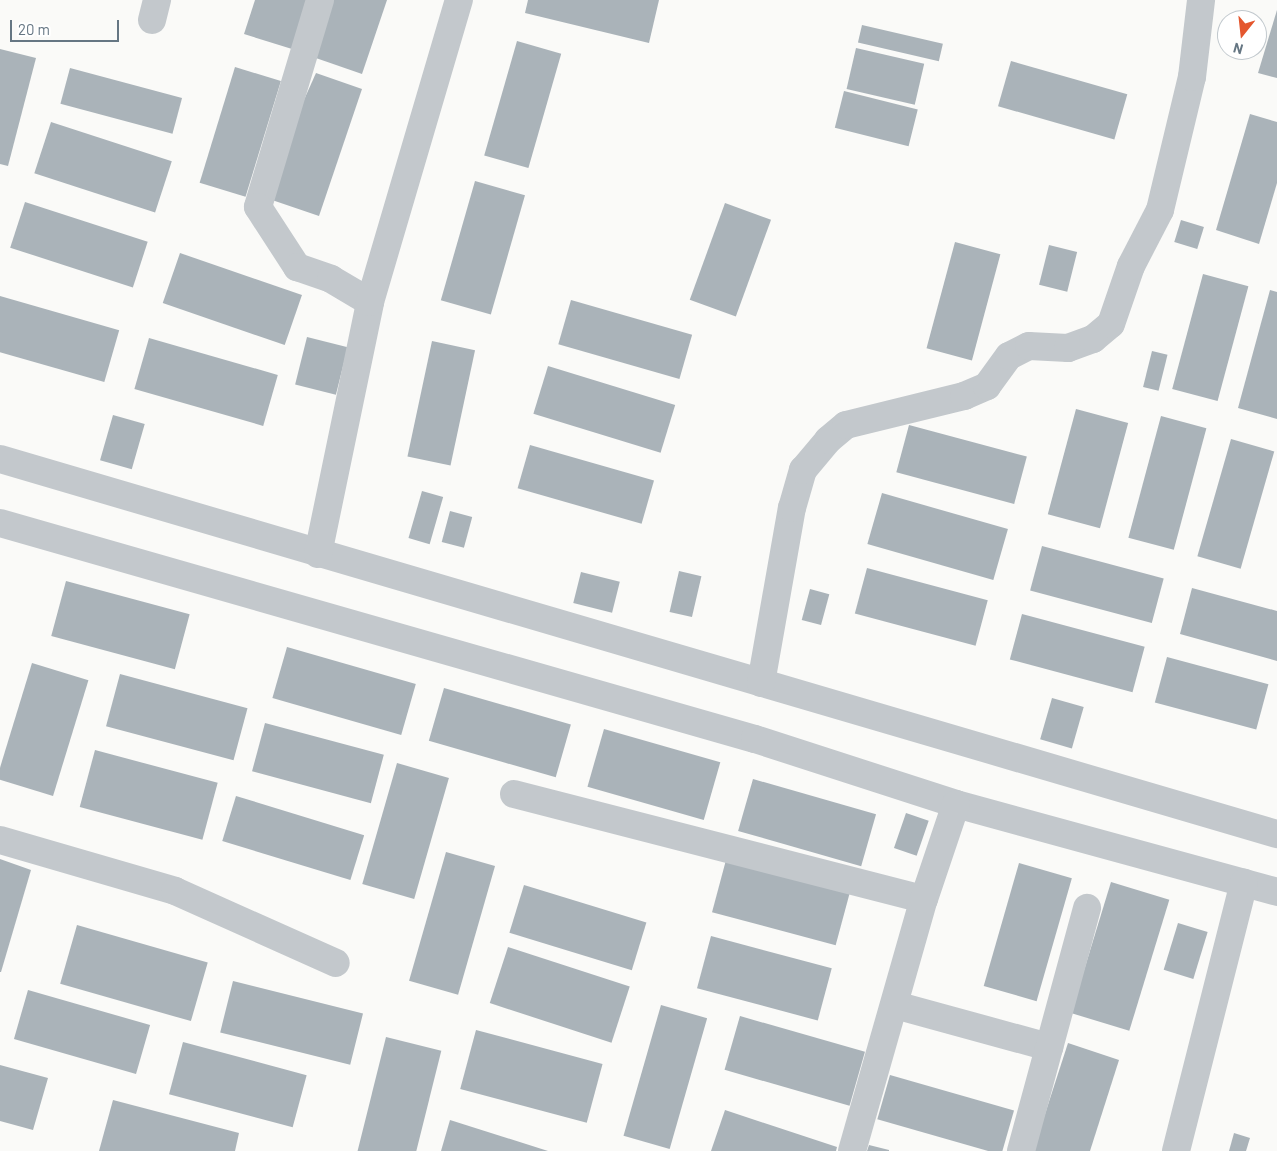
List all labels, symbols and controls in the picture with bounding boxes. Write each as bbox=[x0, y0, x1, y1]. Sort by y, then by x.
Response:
scale bar bbox=[12, 10, 121, 42]
north arrow bbox=[1217, 10, 1267, 60]
text: 20 m bbox=[18, 20, 50, 38]
text: N bbox=[1231, 39, 1245, 58]

